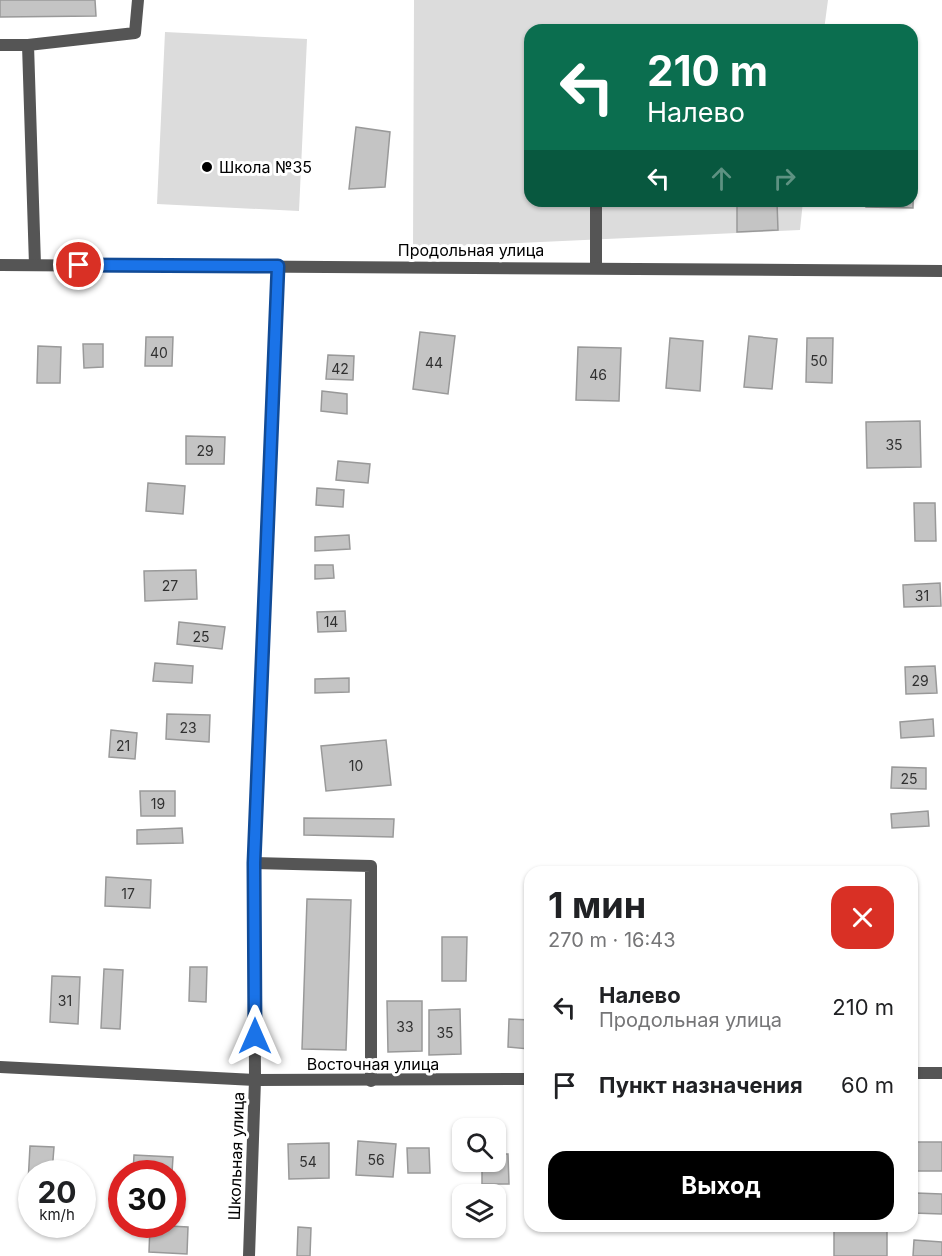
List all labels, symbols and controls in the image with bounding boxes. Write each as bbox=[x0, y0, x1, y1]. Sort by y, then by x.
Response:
text: 210 m bbox=[647, 45, 768, 96]
icon: left bbox=[548, 48, 626, 126]
text: Налево bbox=[647, 96, 745, 129]
place label: Школа №35 bbox=[219, 157, 312, 177]
marker: Школа №35 bbox=[200, 160, 214, 174]
icon: left bbox=[642, 162, 675, 195]
icon: ahead bbox=[705, 162, 738, 195]
icon: right bbox=[768, 162, 801, 195]
pin bbox=[53, 239, 104, 290]
street label: Продольная улица bbox=[398, 240, 544, 260]
icon: arrive bbox=[62, 248, 95, 281]
house number: 40 bbox=[150, 344, 168, 361]
house number: 50 bbox=[810, 352, 828, 369]
house number: 44 bbox=[425, 354, 443, 371]
house number: 42 bbox=[331, 360, 349, 377]
house number: 46 bbox=[589, 366, 607, 383]
house number: 35 bbox=[885, 436, 903, 453]
house number: 29 bbox=[196, 442, 214, 459]
house number: 27 bbox=[162, 577, 178, 594]
house number: 31 bbox=[915, 587, 929, 604]
house number: 14 bbox=[324, 613, 338, 630]
house number: 25 bbox=[192, 628, 210, 645]
house number: 29 bbox=[911, 672, 929, 689]
house number: 23 bbox=[179, 719, 197, 736]
house number: 21 bbox=[116, 737, 130, 754]
house number: 10 bbox=[349, 757, 363, 774]
house number: 25 bbox=[900, 770, 918, 787]
house number: 19 bbox=[151, 795, 165, 812]
text: 1 мин bbox=[548, 883, 646, 927]
house number: 17 bbox=[121, 885, 135, 902]
button: close bbox=[831, 886, 894, 949]
text: 270 m · 16:43 bbox=[548, 928, 676, 952]
text: Налево bbox=[599, 982, 681, 1008]
icon: left bbox=[548, 991, 581, 1024]
house number: 31 bbox=[58, 992, 72, 1009]
text: 210 m bbox=[832, 994, 894, 1020]
position arrow bbox=[223, 1004, 287, 1068]
text: Продольная улица bbox=[599, 1008, 782, 1032]
house number: 33 bbox=[396, 1018, 414, 1035]
house number: 35 bbox=[436, 1024, 454, 1041]
street label: Восточная улица bbox=[307, 1054, 439, 1074]
icon: arrive bbox=[548, 1069, 581, 1102]
text: Пункт назначения bbox=[599, 1072, 803, 1098]
text: 60 m bbox=[841, 1072, 894, 1098]
street label: Школьная улица bbox=[224, 1091, 248, 1221]
map controls bbox=[452, 1118, 506, 1238]
button: search bbox=[452, 1118, 506, 1172]
house number: 56 bbox=[367, 1151, 385, 1168]
button: Выход bbox=[548, 1151, 894, 1220]
house number: 54 bbox=[299, 1153, 317, 1170]
speed limit sign: 30 bbox=[108, 1160, 186, 1238]
text: 20 bbox=[37, 1174, 77, 1210]
button: layers bbox=[452, 1184, 506, 1238]
text: km/h bbox=[39, 1205, 75, 1224]

